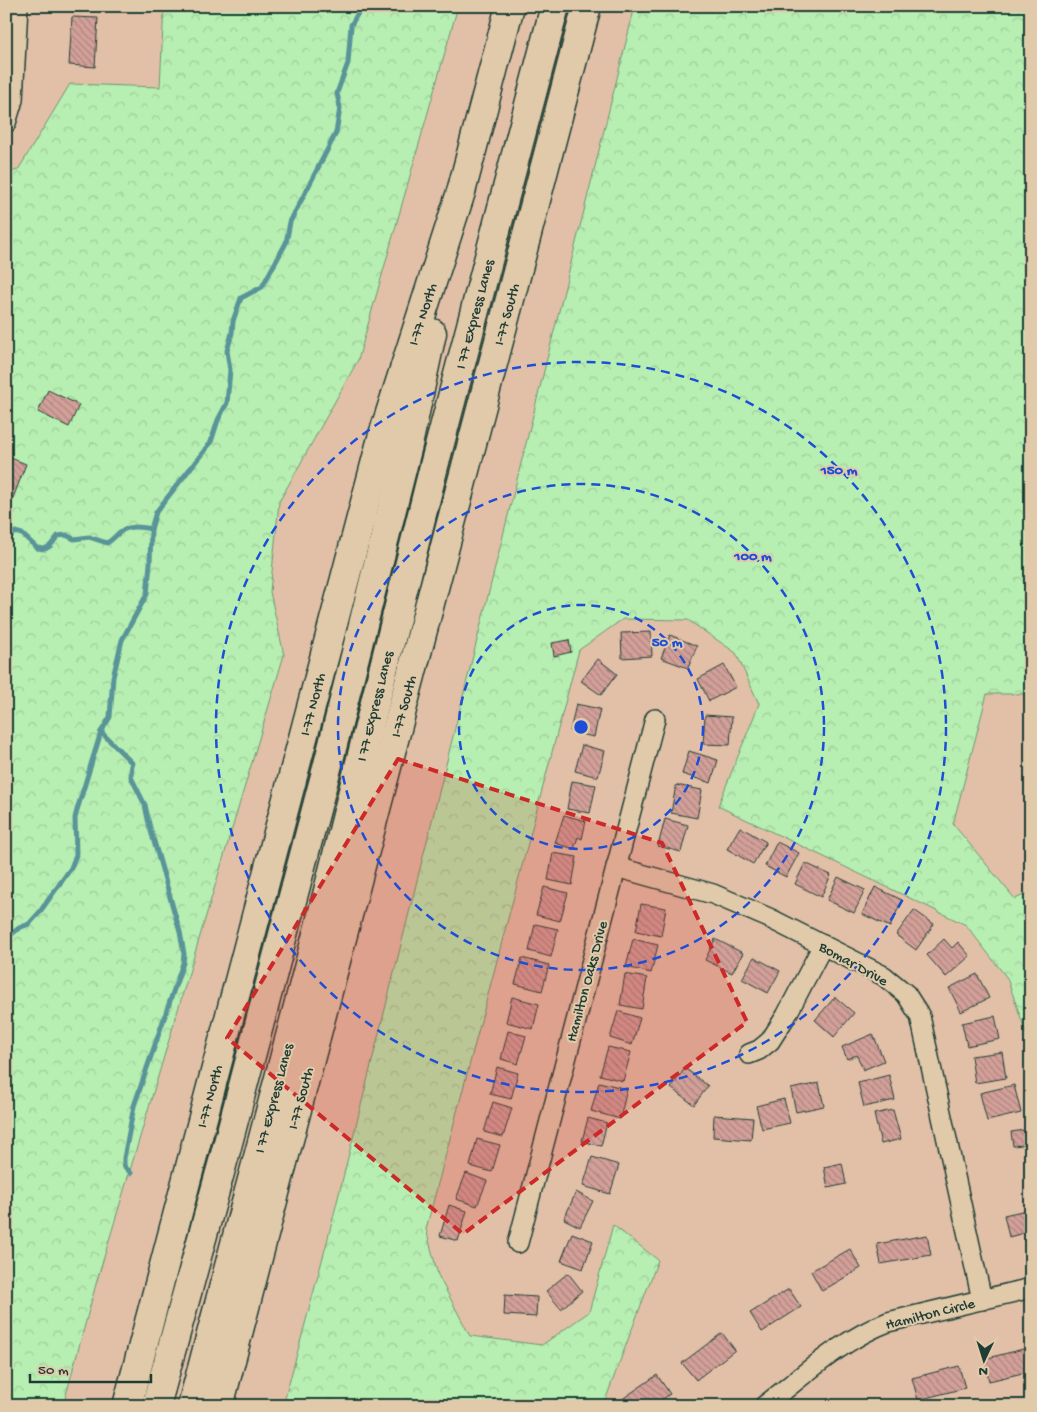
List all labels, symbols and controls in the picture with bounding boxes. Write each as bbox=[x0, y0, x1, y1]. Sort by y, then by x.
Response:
street label: I 77 Express Lanes bbox=[453, 257, 499, 371]
street label: I-77 North bbox=[405, 281, 442, 348]
street label: I-77 South bbox=[491, 282, 525, 347]
text: 150 m bbox=[820, 462, 858, 480]
text: 100 m bbox=[733, 548, 772, 566]
text: 50 m bbox=[652, 634, 683, 652]
street label: I 77 Express Lanes bbox=[354, 649, 398, 763]
street label: I-77 North bbox=[297, 671, 331, 738]
street label: I-77 South bbox=[388, 674, 422, 739]
centre of rings bbox=[572, 718, 590, 736]
street label: Hamilton Oaks Drive bbox=[563, 919, 613, 1044]
street label: Bomar Drive bbox=[815, 938, 891, 991]
street label: I 77 Express Lanes bbox=[252, 1041, 298, 1155]
street label: I-77 North bbox=[194, 1063, 228, 1130]
street label: I-77 South bbox=[285, 1066, 319, 1131]
street label: Hamilton Circle bbox=[884, 1295, 977, 1335]
north arrow bbox=[960, 1334, 1010, 1384]
scale bar bbox=[30, 1352, 151, 1384]
text: 50 m bbox=[38, 1362, 69, 1380]
text: N bbox=[978, 1362, 988, 1379]

